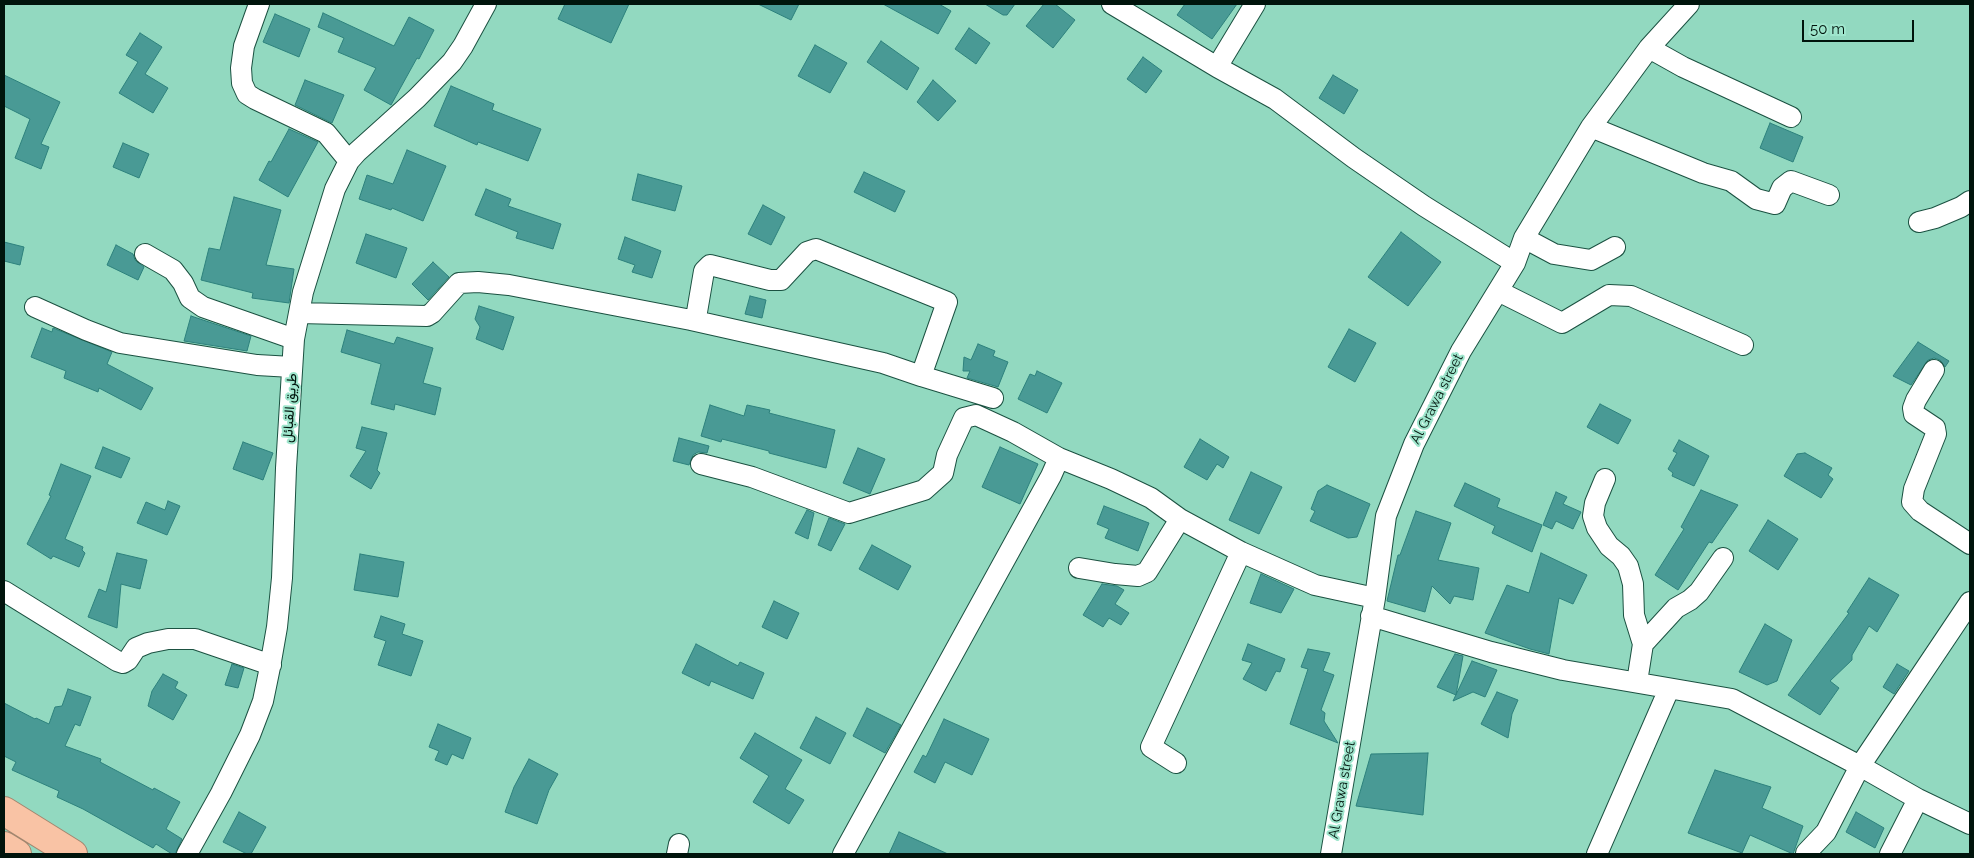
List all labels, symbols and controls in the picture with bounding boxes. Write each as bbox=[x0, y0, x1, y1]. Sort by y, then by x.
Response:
scale bar bbox=[1804, 10, 1916, 42]
text: 50 m bbox=[1810, 20, 1845, 38]
street label: Al Grawa street bbox=[1407, 351, 1467, 447]
street label: طريق القبائل bbox=[279, 373, 301, 443]
street label: Al Grawa street bbox=[1325, 740, 1359, 840]

